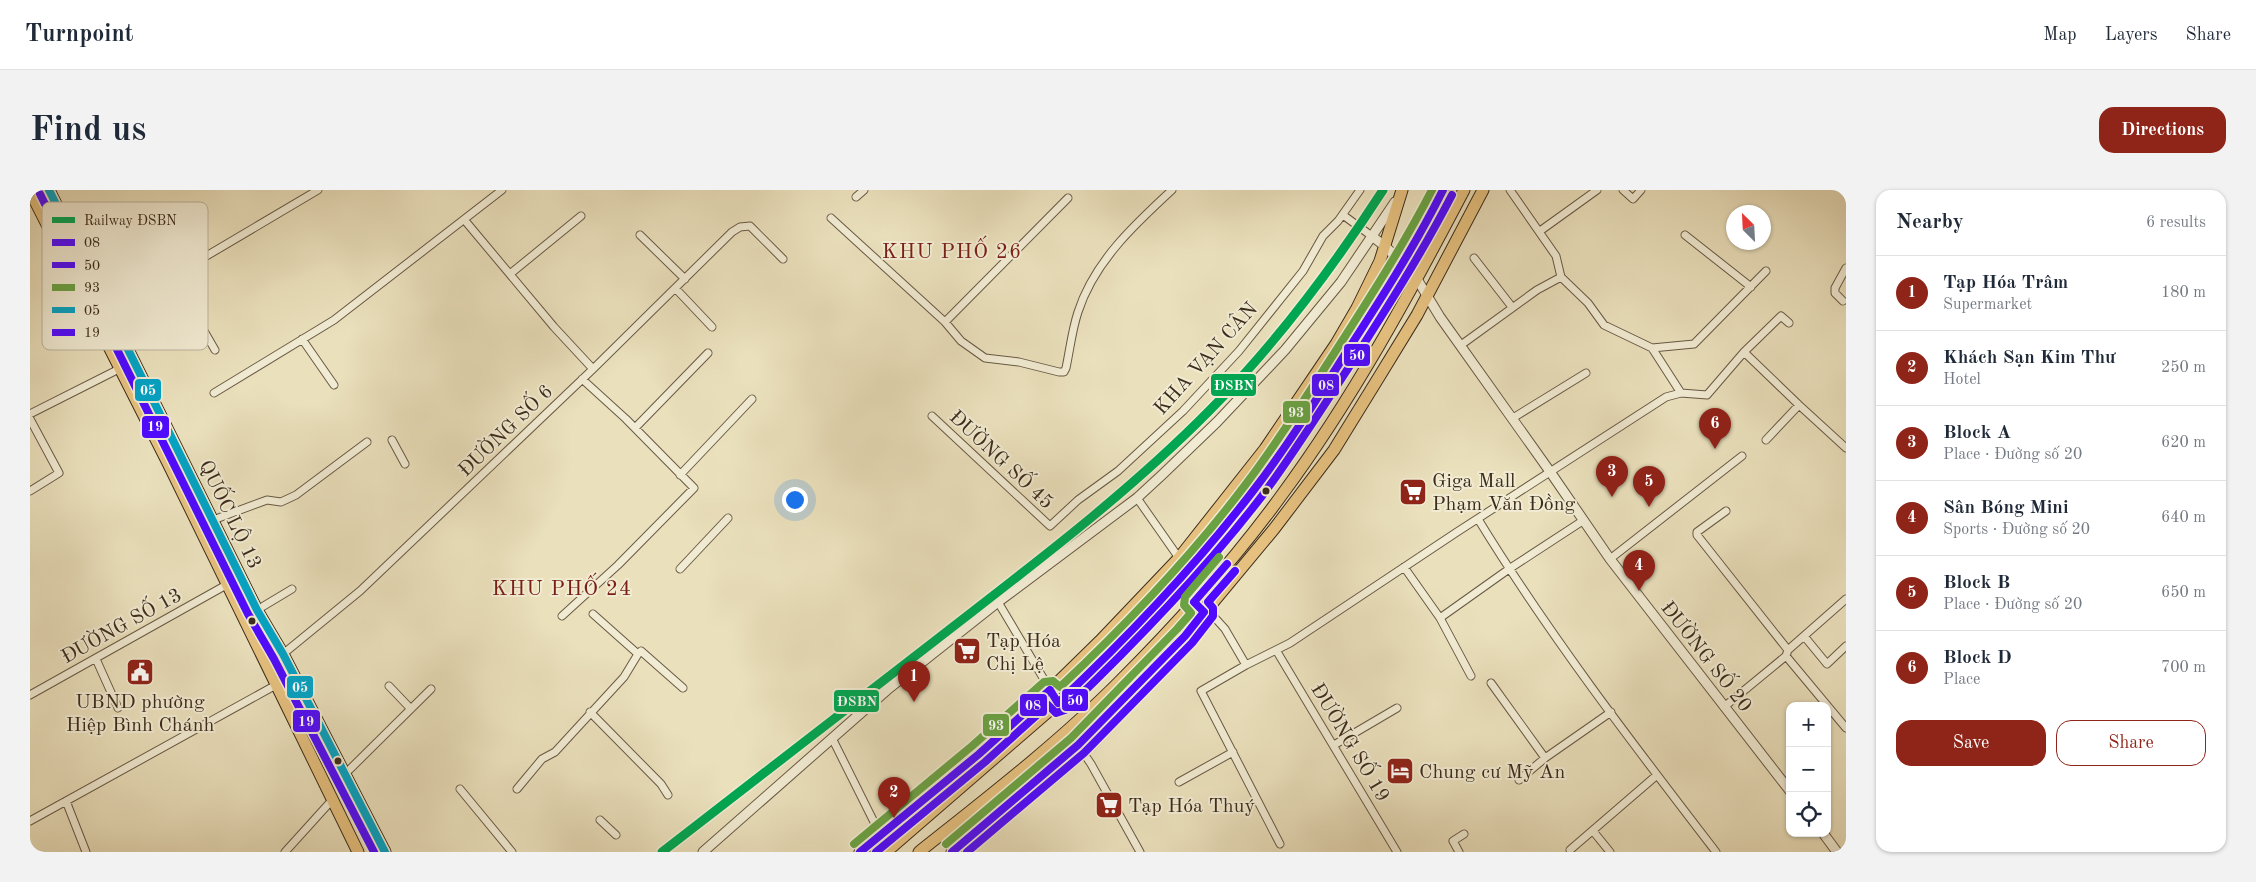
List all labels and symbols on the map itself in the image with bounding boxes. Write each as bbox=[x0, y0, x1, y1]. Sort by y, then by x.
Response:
legend bbox=[42, 202, 208, 350]
north arrow bbox=[1726, 205, 1771, 250]
text: Railway ĐSBN bbox=[84, 214, 177, 228]
district label: KHU PHỐ 26 bbox=[882, 235, 1022, 263]
text: 08 bbox=[84, 236, 100, 250]
text: 50 bbox=[84, 259, 100, 273]
text: 93 bbox=[84, 281, 100, 295]
street label: KHA VẠN CÂN bbox=[1149, 297, 1262, 419]
text: 05 bbox=[84, 304, 100, 318]
text: 19 bbox=[84, 326, 100, 340]
line badge: 50 bbox=[1343, 343, 1371, 367]
text: 50 bbox=[1349, 349, 1365, 363]
line badge: ĐSBN bbox=[1210, 373, 1257, 397]
line badge: 08 bbox=[1311, 373, 1340, 397]
line badge: 05 bbox=[134, 378, 162, 402]
street label: ĐƯỜNG SỐ 6 bbox=[452, 378, 557, 481]
text: ĐSBN bbox=[1214, 379, 1254, 393]
text: 08 bbox=[1318, 379, 1334, 393]
text: 05 bbox=[140, 384, 156, 398]
line badge: 93 bbox=[1282, 400, 1311, 424]
street label: ĐƯỜNG SỐ 45 bbox=[945, 404, 1060, 514]
text: 93 bbox=[1288, 406, 1304, 420]
pin: 6 bbox=[1699, 408, 1731, 449]
line badge: 19 bbox=[141, 415, 170, 439]
text: 19 bbox=[147, 420, 163, 434]
street label: QUỐC LỘ 13 bbox=[194, 455, 269, 572]
pin: 3 bbox=[1596, 456, 1628, 497]
pin: 5 bbox=[1633, 466, 1665, 507]
place label: Giga Mall Phạm Văn Đồng bbox=[1432, 472, 1576, 515]
supermarket icon: Giga Mall Phạm Văn Đồng bbox=[1398, 477, 1428, 507]
unlabelled marker bbox=[1261, 486, 1271, 496]
your location bbox=[782, 487, 808, 513]
pin: 4 bbox=[1623, 550, 1655, 591]
district label: KHU PHỐ 24 bbox=[492, 572, 632, 600]
street label: ĐƯỜNG SỐ 13 bbox=[56, 581, 186, 668]
street label: ĐƯỜNG SỐ 20 bbox=[1656, 595, 1759, 716]
unlabelled marker bbox=[247, 616, 257, 626]
place label: Tạp Hóa Chị Lệ bbox=[986, 632, 1061, 675]
supermarket icon: Tạp Hóa Chị Lệ bbox=[952, 636, 982, 666]
public building icon: UBND phường Hiệp Bình Chánh bbox=[125, 657, 155, 687]
pin: 1 bbox=[898, 661, 930, 702]
line badge: 05 bbox=[286, 675, 314, 699]
street label: ĐƯỜNG SỐ 19 bbox=[1306, 678, 1397, 806]
text: 05 bbox=[292, 681, 308, 695]
line badge: 50 bbox=[1061, 688, 1089, 712]
line badge: ĐSBN bbox=[833, 689, 880, 713]
place label: UBND phường Hiệp Bình Chánh bbox=[66, 693, 214, 736]
line badge: 08 bbox=[1019, 693, 1048, 717]
text: 50 bbox=[1067, 694, 1083, 708]
text: ĐSBN bbox=[837, 695, 877, 709]
text: 08 bbox=[1025, 699, 1041, 713]
line badge: 19 bbox=[292, 709, 321, 733]
line badge: 93 bbox=[982, 713, 1010, 737]
text: 19 bbox=[298, 715, 314, 729]
text: 93 bbox=[988, 719, 1004, 733]
unlabelled marker bbox=[333, 756, 343, 766]
hotel icon: Chung cư Mỹ An bbox=[1385, 756, 1415, 786]
place label: Chung cư Mỹ An bbox=[1419, 763, 1565, 783]
pin: 2 bbox=[878, 777, 910, 818]
supermarket icon: Tạp Hóa Thuý bbox=[1094, 790, 1124, 820]
place label: Tạp Hóa Thuý bbox=[1128, 797, 1255, 817]

